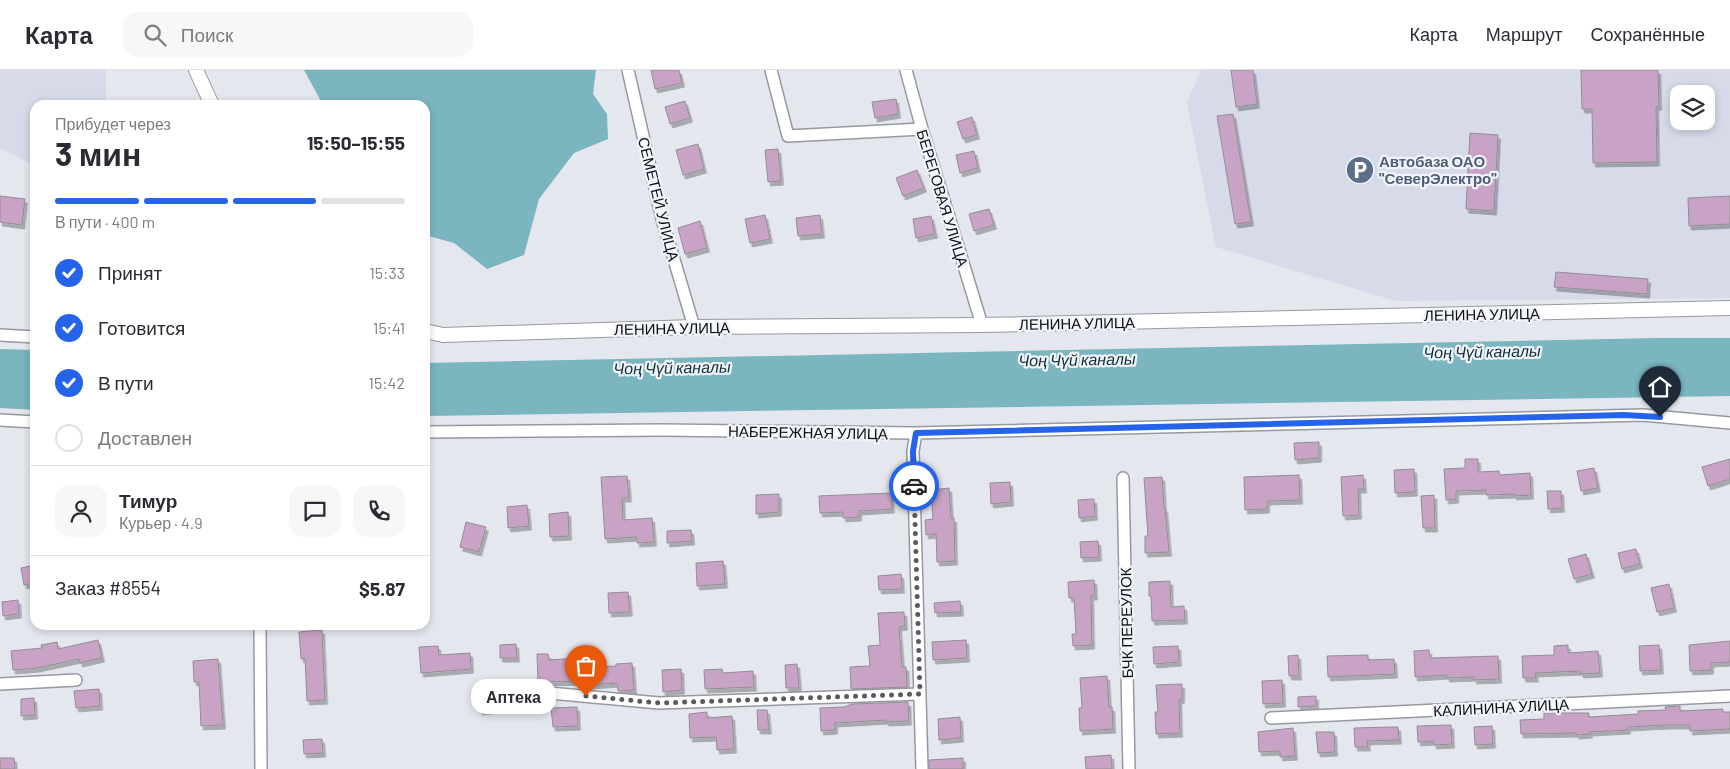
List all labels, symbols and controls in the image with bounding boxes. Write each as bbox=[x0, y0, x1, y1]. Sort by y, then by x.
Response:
search box bbox=[123, 12, 473, 57]
text: Карта bbox=[25, 20, 93, 49]
icon: search bbox=[141, 21, 169, 49]
text: Поиск bbox=[181, 23, 233, 46]
text: Карта bbox=[1410, 23, 1458, 45]
text: Маршрут bbox=[1486, 23, 1562, 45]
text: Сохранённые bbox=[1590, 23, 1705, 45]
map controls bbox=[1670, 85, 1715, 130]
button: layers bbox=[1670, 85, 1715, 130]
text: Прибудет через bbox=[55, 114, 171, 133]
street label: БЕРЕГОВАЯ УЛИЦА bbox=[914, 127, 972, 269]
text: 15:50–15:55 bbox=[307, 131, 405, 154]
text: 3 мин bbox=[55, 134, 141, 172]
street label: СЕМЕТЕЙ УЛИЦА bbox=[635, 135, 683, 263]
place label: Автобаза ОАО "СеверЭлектро" bbox=[1379, 152, 1497, 187]
parking icon: Автобаза ОАО "СеверЭлектро" bbox=[1345, 155, 1375, 185]
text: В пути · 400 m bbox=[55, 212, 155, 231]
icon: check bbox=[55, 259, 83, 287]
text: Принят bbox=[98, 261, 162, 284]
text: 15:33 bbox=[369, 263, 405, 282]
street label: ЛЕНИНА УЛИЦА bbox=[1424, 304, 1540, 324]
street label: ЛЕНИНА УЛИЦА bbox=[1019, 313, 1135, 333]
icon: check bbox=[55, 314, 83, 342]
text: Готовится bbox=[98, 316, 185, 339]
text: 15:41 bbox=[373, 318, 405, 337]
street label: ЛЕНИНА УЛИЦА bbox=[614, 318, 730, 338]
water label: Чоң Чүй каналы bbox=[1423, 340, 1541, 362]
water label: Чоң Чүй каналы bbox=[1018, 348, 1136, 370]
water label: Чоң Чүй каналы bbox=[613, 356, 731, 378]
pin bbox=[1639, 366, 1681, 417]
icon: check bbox=[55, 369, 83, 397]
text: В пути bbox=[98, 371, 154, 394]
text: 15:42 bbox=[368, 373, 405, 392]
icon: home bbox=[1646, 373, 1674, 401]
street label: НАБЕРЕЖНАЯ УЛИЦА bbox=[728, 422, 888, 442]
text: Доставлен bbox=[98, 426, 192, 449]
courier bbox=[889, 461, 939, 511]
icon: car bbox=[900, 472, 928, 500]
button: person bbox=[55, 485, 107, 537]
button: chat bbox=[289, 485, 341, 537]
button: phone bbox=[353, 485, 405, 537]
text: Тимур bbox=[119, 489, 177, 512]
text: Курьер · 4.9 bbox=[119, 513, 203, 532]
street label: БЧК ПЕРЕУЛОК bbox=[1116, 567, 1136, 679]
text: Заказ #8554 bbox=[55, 576, 161, 599]
text: $5.87 bbox=[359, 577, 405, 600]
pin bbox=[565, 645, 607, 696]
icon: bag bbox=[572, 652, 600, 680]
callout: Аптека bbox=[471, 678, 556, 714]
text: Аптека bbox=[486, 687, 541, 706]
street label: КАЛИНИНА УЛИЦА bbox=[1433, 694, 1569, 720]

